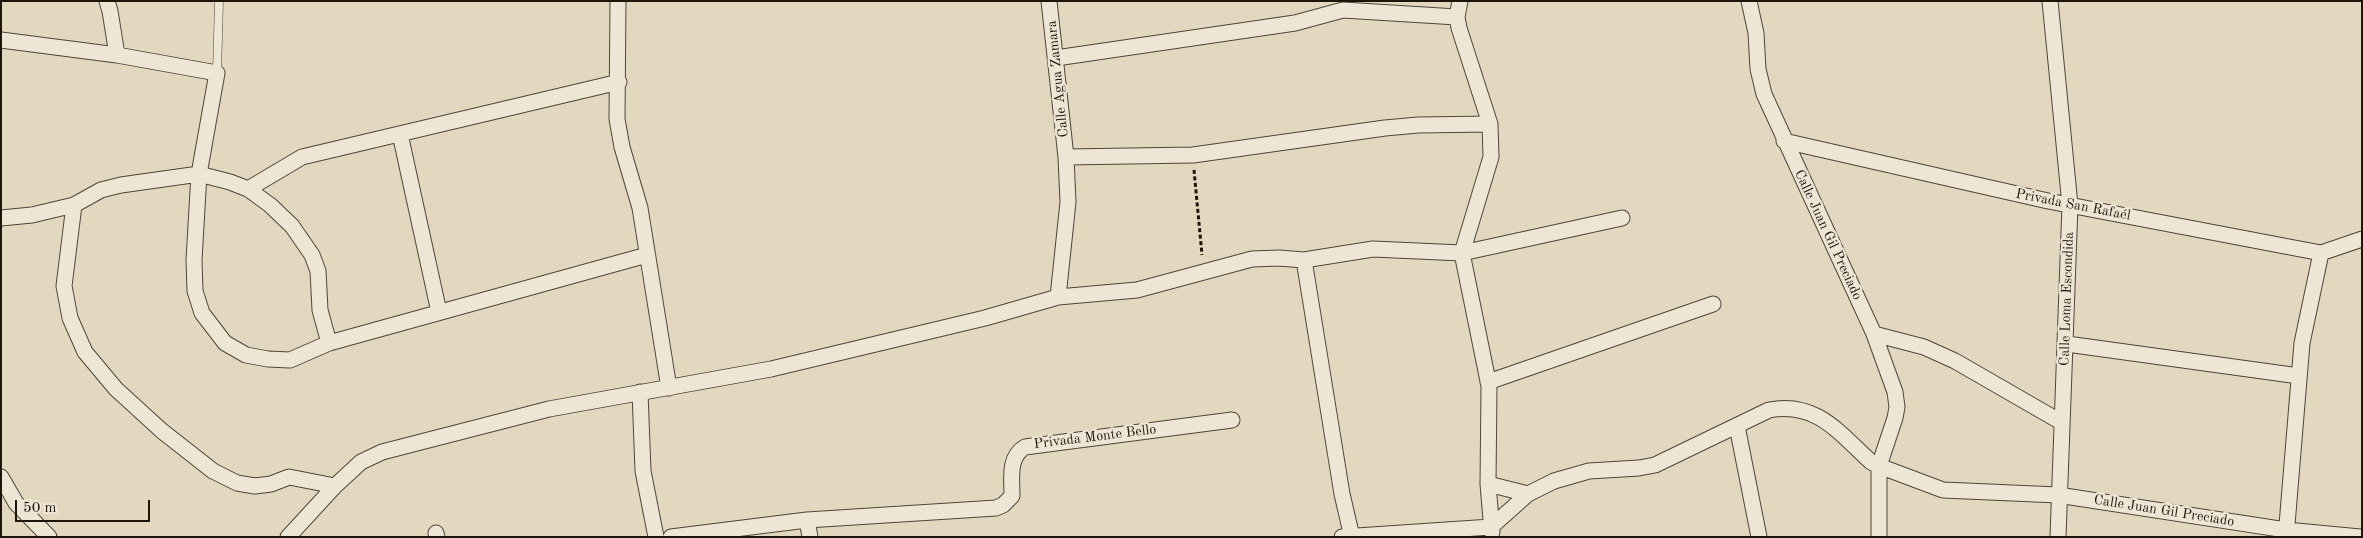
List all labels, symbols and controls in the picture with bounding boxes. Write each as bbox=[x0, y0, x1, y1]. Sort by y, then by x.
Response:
street label: Calle Agua Zamara bbox=[1044, 20, 1072, 138]
street label: Calle Juan Gil Preciado bbox=[1790, 167, 1866, 303]
street label: Privada San Rafaél bbox=[2014, 186, 2132, 224]
street label: Calle Loma Escondida bbox=[2056, 232, 2078, 366]
street label: Privada Monte Bello bbox=[1033, 421, 1157, 453]
scale bar bbox=[18, 490, 152, 522]
street label: Calle Juan Gil Preciado bbox=[2093, 492, 2235, 530]
text: 50 m bbox=[23, 501, 57, 516]

